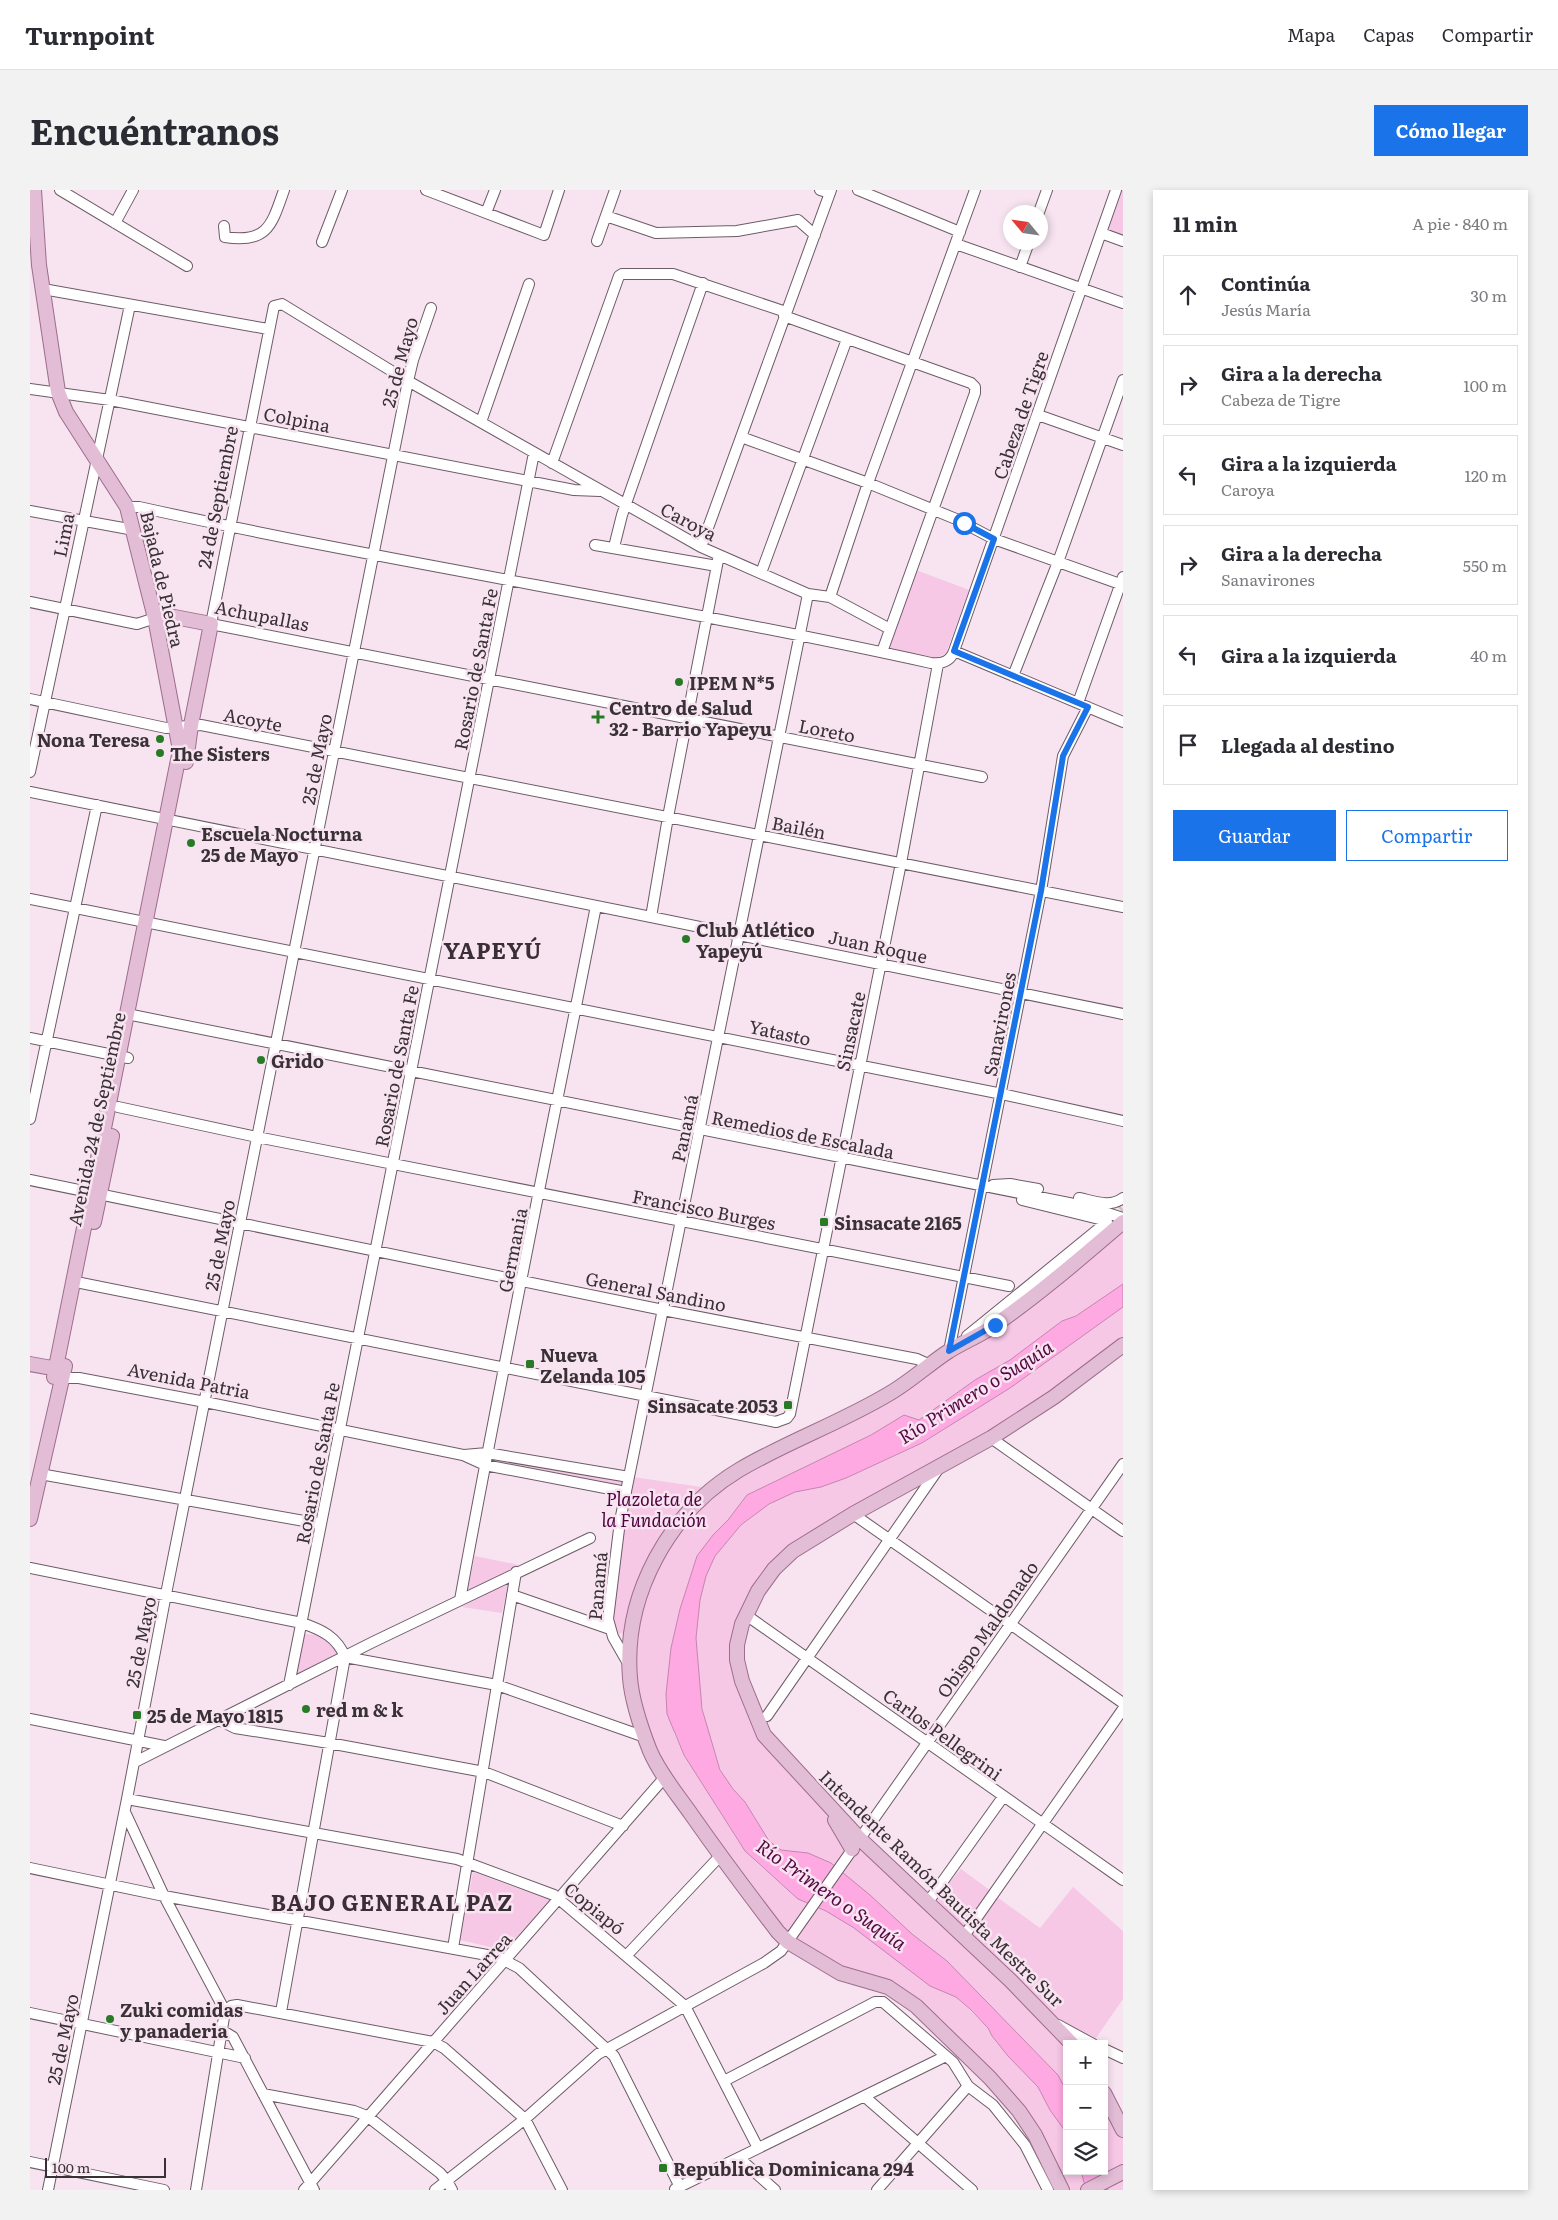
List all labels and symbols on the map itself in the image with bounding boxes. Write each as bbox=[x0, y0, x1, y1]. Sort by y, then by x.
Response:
north arrow bbox=[1003, 205, 1048, 250]
street label: 25 de Mayo bbox=[374, 314, 424, 410]
street label: Cabeza de Tigre bbox=[985, 347, 1055, 483]
street label: Colpina bbox=[261, 399, 333, 439]
street label: 24 de Septiembre bbox=[190, 423, 244, 571]
street label: Caroya bbox=[656, 495, 722, 547]
street label: Bajada de Piedra bbox=[134, 508, 192, 650]
street label: Lima bbox=[45, 510, 81, 559]
route start bbox=[953, 512, 976, 535]
street label: Rosario de Santa Fe bbox=[446, 586, 504, 752]
street label: Achupallas bbox=[213, 593, 311, 637]
place label: IPEM N*5 bbox=[689, 669, 775, 696]
marker: IPEM N*5 bbox=[673, 676, 685, 688]
place label: Centro de Salud 32 - Barrio Yapeyu bbox=[609, 694, 772, 742]
street label: Acoyte bbox=[221, 700, 285, 738]
marker: Centro de Salud 32 - Barrio Yapeyu bbox=[591, 710, 605, 724]
street label: 25 de Mayo bbox=[294, 711, 338, 807]
street label: Loreto bbox=[796, 711, 858, 749]
place label: Nona Teresa bbox=[37, 726, 151, 753]
marker: Nona Teresa bbox=[154, 733, 166, 745]
place label: The Sisters bbox=[170, 740, 270, 767]
marker: The Sisters bbox=[154, 747, 166, 759]
street label: Bailén bbox=[770, 809, 828, 845]
place label: Escuela Nocturna 25 de Mayo bbox=[201, 820, 363, 868]
marker: Escuela Nocturna 25 de Mayo bbox=[185, 837, 197, 849]
place label: Club Atlético Yapeyú bbox=[696, 916, 815, 964]
street label: Juan Roque bbox=[826, 922, 930, 970]
district label: YAPEYÚ bbox=[444, 933, 542, 966]
marker: Club Atlético Yapeyú bbox=[680, 933, 692, 945]
street label: Sanavirones bbox=[976, 970, 1022, 1078]
street label: Rosario de Santa Fe bbox=[367, 983, 425, 1149]
street label: Sinsacate bbox=[828, 989, 872, 1073]
street label: Avenida 24 de Septiembre bbox=[60, 1009, 132, 1229]
street label: Yatasto bbox=[747, 1012, 813, 1052]
place label: Grido bbox=[271, 1047, 324, 1074]
marker: Grido bbox=[255, 1054, 267, 1066]
street label: Panamá bbox=[664, 1091, 704, 1165]
street label: Remedios de Escalada bbox=[709, 1103, 897, 1165]
street label: Francisco Burges bbox=[630, 1182, 778, 1236]
street label: 25 de Mayo bbox=[197, 1197, 241, 1293]
street label: Germania bbox=[491, 1205, 533, 1295]
place label: Sinsacate 2165 bbox=[834, 1209, 962, 1236]
marker: Sinsacate 2165 bbox=[818, 1216, 830, 1228]
street label: General Sandino bbox=[583, 1264, 729, 1318]
route end bbox=[984, 1314, 1007, 1337]
water label: Río Primero o Suquía bbox=[892, 1332, 1058, 1450]
place label: Nueva Zelanda 105 bbox=[540, 1341, 646, 1389]
street label: Avenida Patria bbox=[125, 1355, 253, 1405]
marker: Nueva Zelanda 105 bbox=[524, 1358, 536, 1370]
street label: Rosario de Santa Fe bbox=[288, 1380, 346, 1546]
place label: Sinsacate 2053 bbox=[647, 1392, 778, 1419]
marker: Sinsacate 2053 bbox=[782, 1399, 794, 1411]
park label: Plazoleta de la Fundación bbox=[601, 1485, 707, 1533]
street label: Panamá bbox=[581, 1550, 613, 1622]
street label: Obispo Maldonado bbox=[930, 1555, 1044, 1703]
street label: 25 de Mayo bbox=[118, 1594, 162, 1690]
street label: Carlos Pellegrini bbox=[878, 1681, 1008, 1787]
place label: red m & k bbox=[316, 1696, 404, 1723]
place label: 25 de Mayo 1815 bbox=[147, 1702, 283, 1729]
marker: red m & k bbox=[300, 1703, 312, 1715]
marker: 25 de Mayo 1815 bbox=[131, 1709, 143, 1721]
street label: Intendente Ramón Bautista Mestre Sur bbox=[814, 1763, 1071, 2013]
water label: Río Primero o Suquía bbox=[751, 1832, 913, 1957]
street label: Copiapó bbox=[559, 1875, 631, 1941]
district label: BAJO GENERAL PAZ bbox=[271, 1885, 513, 1918]
street label: Juan Larrea bbox=[429, 1926, 518, 2020]
street label: 25 de Mayo bbox=[39, 1991, 85, 2087]
place label: Zuki comidas y panaderia bbox=[120, 1996, 243, 2044]
marker: Zuki comidas y panaderia bbox=[104, 2013, 116, 2025]
scale bar bbox=[45, 2155, 166, 2178]
place label: Republica Dominicana 294 bbox=[673, 2155, 914, 2182]
marker: Republica Dominicana 294 bbox=[657, 2162, 669, 2174]

